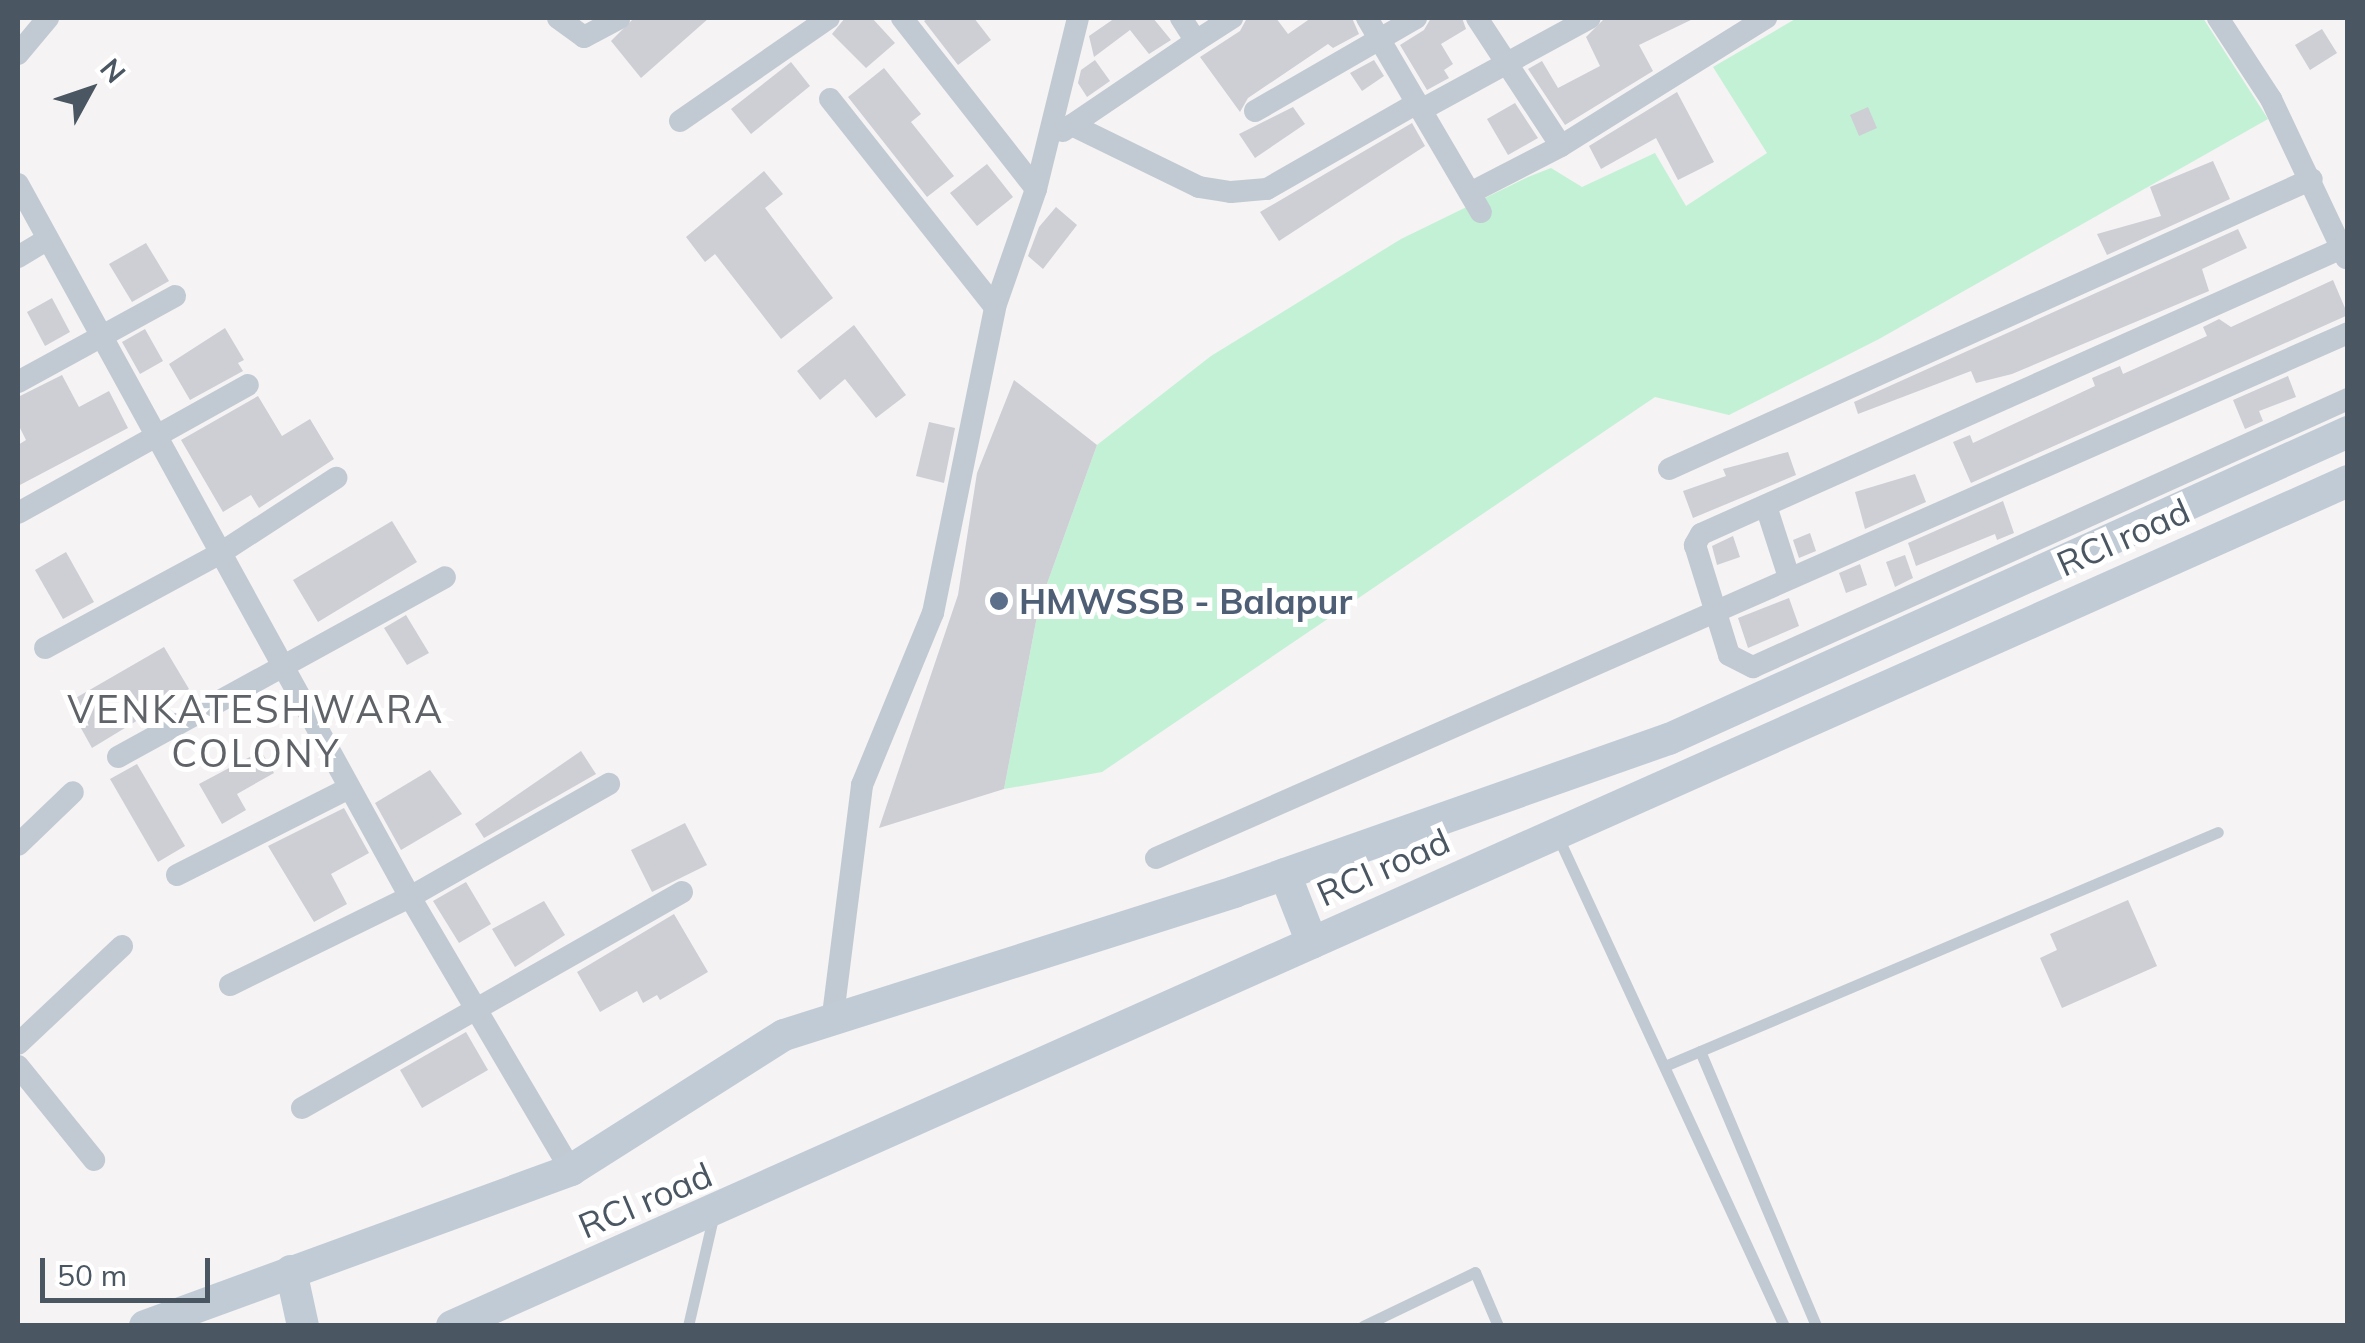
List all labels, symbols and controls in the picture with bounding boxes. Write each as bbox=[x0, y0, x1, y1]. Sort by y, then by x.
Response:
north arrow bbox=[40, 40, 140, 140]
text: N bbox=[93, 51, 134, 90]
street label: RCI road bbox=[2050, 489, 2196, 585]
place label: HMWSSB - Balapur bbox=[1019, 580, 1352, 622]
marker: HMWSSB - Balapur bbox=[988, 590, 1010, 612]
district label: VENKATESHWARA COLONY bbox=[67, 687, 445, 776]
street label: RCI road bbox=[1310, 819, 1456, 915]
street label: RCI road bbox=[572, 1153, 718, 1247]
scale bar bbox=[45, 1238, 215, 1300]
text: 50 m bbox=[57, 1256, 127, 1294]

